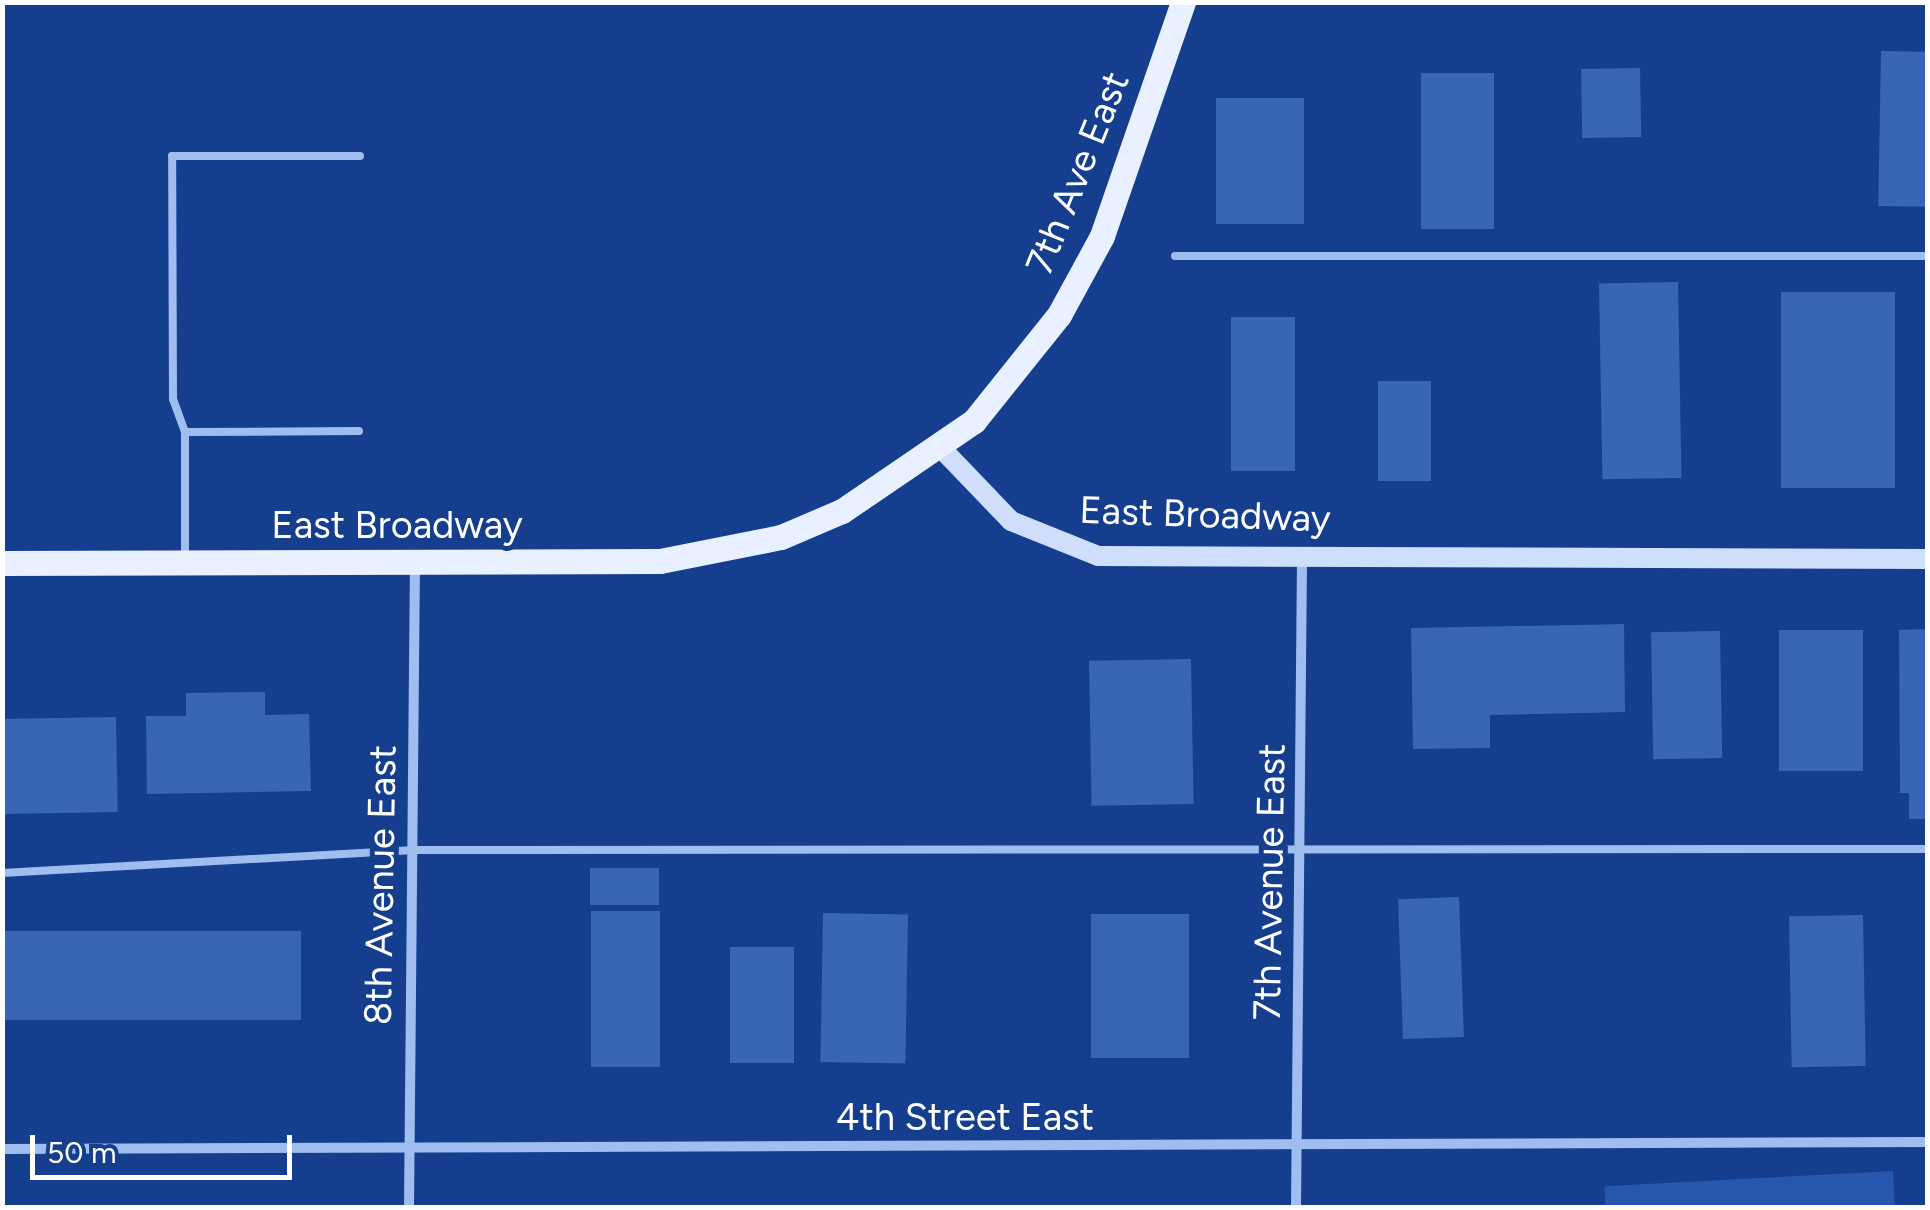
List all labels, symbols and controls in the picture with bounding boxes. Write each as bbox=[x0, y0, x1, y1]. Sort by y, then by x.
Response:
street label: 7th Ave East bbox=[1017, 65, 1139, 281]
street label: East Broadway bbox=[1079, 488, 1331, 542]
street label: East Broadway bbox=[271, 503, 523, 549]
street label: 7th Avenue East bbox=[1245, 743, 1295, 1021]
street label: 8th Avenue East bbox=[356, 745, 406, 1025]
street label: 4th Street East bbox=[836, 1095, 1094, 1141]
scale bar bbox=[35, 1115, 298, 1177]
text: 50 m bbox=[47, 1134, 116, 1171]

